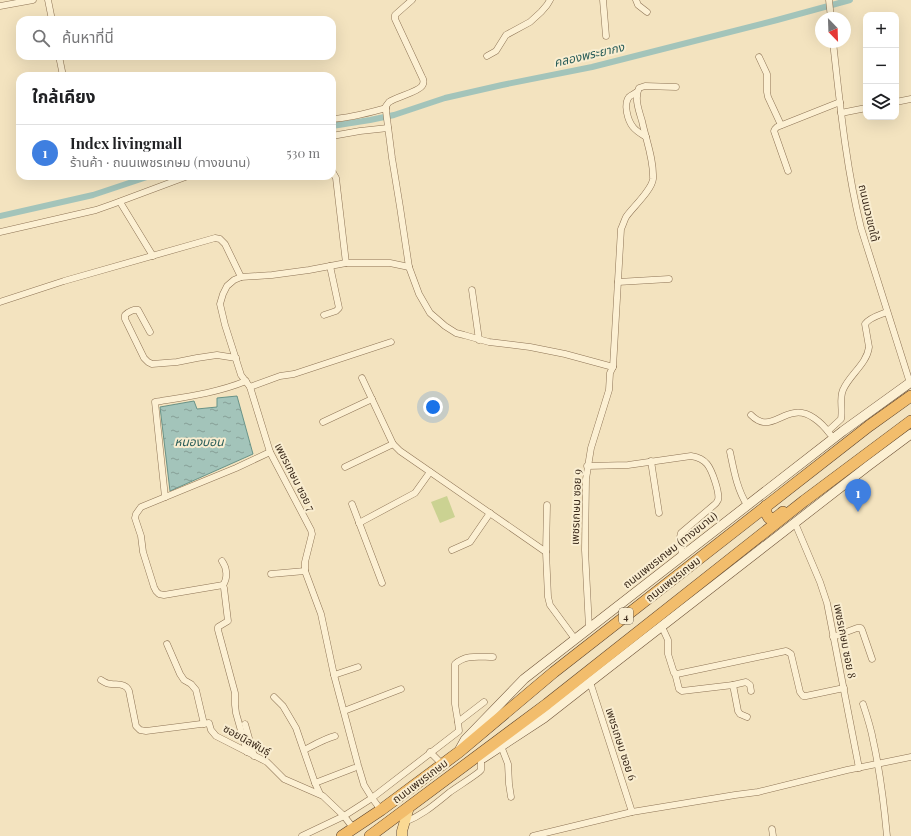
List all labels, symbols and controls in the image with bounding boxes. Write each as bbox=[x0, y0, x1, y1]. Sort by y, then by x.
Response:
north arrow bbox=[815, 12, 851, 48]
map controls bbox=[863, 12, 899, 120]
button: + bbox=[863, 12, 899, 48]
search box bbox=[16, 16, 336, 60]
icon: search bbox=[30, 27, 52, 49]
text: ค้นหาที่นี่ bbox=[62, 27, 114, 47]
water label: คลองพระยากง bbox=[552, 38, 626, 70]
button: − bbox=[863, 48, 899, 84]
button: layers bbox=[863, 84, 899, 120]
text: ใกล้เคียง bbox=[32, 85, 95, 107]
text: Index livingmall bbox=[70, 133, 182, 153]
text: 1 bbox=[43, 144, 47, 161]
text: 530 m bbox=[286, 144, 320, 161]
text: ร้านค้า · ถนนเพชรเกษม (ทางขนาน) bbox=[70, 153, 250, 170]
street label: ถนนนวเขตใต้ bbox=[856, 183, 883, 243]
your location bbox=[423, 397, 443, 417]
water label: หนองบอน bbox=[174, 433, 224, 449]
street label: เพชรเกษม ซอย 7 bbox=[272, 440, 319, 514]
street label: เพชรเกษม ซอย 9 bbox=[567, 468, 584, 545]
pin: 1 bbox=[845, 479, 871, 512]
street label: ถนนเพชรเกษม (ทางขนาน) bbox=[620, 509, 720, 591]
street label: ถนนเพชรเกษม bbox=[643, 554, 703, 604]
street label: เพชรเกษม ซอย 8 bbox=[831, 602, 860, 680]
road number: 4 bbox=[619, 608, 633, 624]
street label: เพชรเกษม ซอย 6 bbox=[603, 705, 640, 783]
street label: ซอยนิลพันธุ์ bbox=[221, 720, 274, 759]
street label: ถนนเพชรเกษม bbox=[389, 755, 451, 806]

